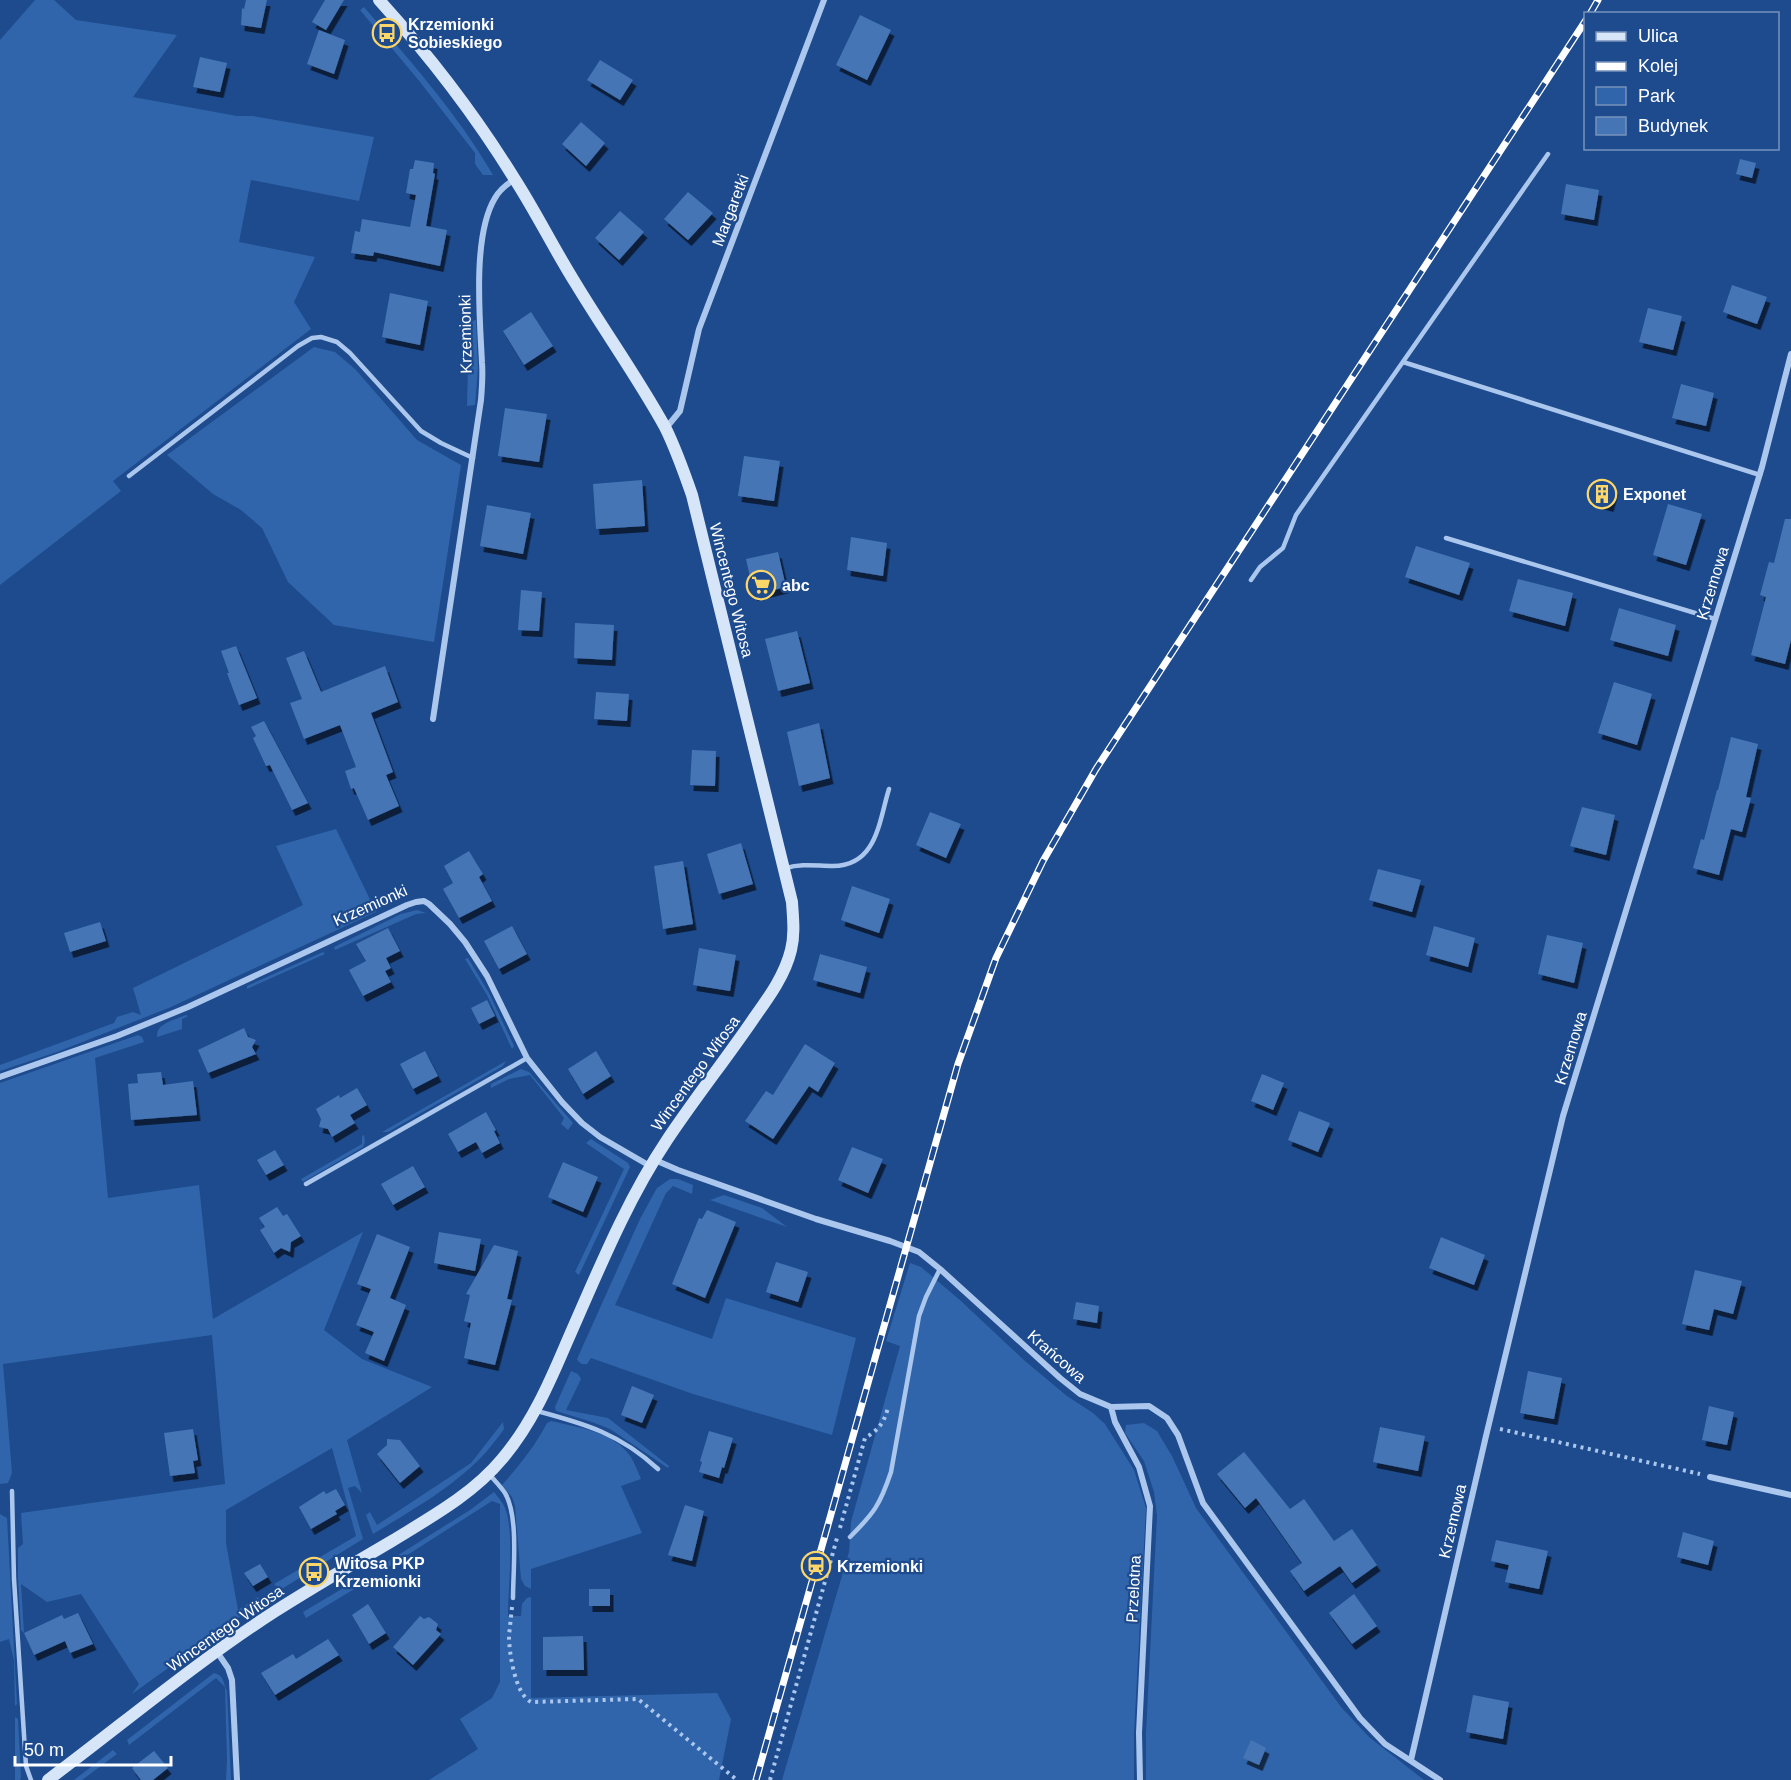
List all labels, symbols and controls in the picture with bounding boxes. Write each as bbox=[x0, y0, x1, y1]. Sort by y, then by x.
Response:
legend bbox=[1584, 12, 1779, 150]
place label: Krzemionki Sobieskiego bbox=[408, 16, 502, 51]
bus stop icon: Krzemionki Sobieskiego bbox=[371, 17, 403, 49]
text: Ulica bbox=[1638, 26, 1679, 46]
text: Kolej bbox=[1638, 56, 1678, 76]
text: Park bbox=[1638, 86, 1676, 106]
text: Budynek bbox=[1638, 116, 1709, 136]
street label: Margaretki bbox=[709, 172, 752, 249]
street label: Krzemionki bbox=[456, 294, 475, 374]
building icon: Exponet bbox=[1586, 478, 1618, 510]
place label: Exponet bbox=[1623, 486, 1687, 503]
street label: Wincentego Witosa bbox=[707, 521, 756, 659]
street label: Krzemowa bbox=[1693, 544, 1732, 622]
supermarket icon: abc bbox=[745, 569, 777, 601]
place label: abc bbox=[782, 577, 810, 594]
street label: Krzemionki bbox=[331, 882, 410, 929]
street label: Krzemowa bbox=[1551, 1009, 1590, 1087]
street label: Wincentego Witosa bbox=[648, 1012, 743, 1134]
street label: Krańcowa bbox=[1024, 1327, 1089, 1386]
street label: Krzemowa bbox=[1436, 1482, 1469, 1560]
station icon: Krzemionki bbox=[800, 1550, 832, 1582]
place label: Witosa PKP Krzemionki bbox=[335, 1555, 425, 1590]
street label: Przelotna bbox=[1123, 1555, 1144, 1623]
bus stop icon: Witosa PKP Krzemionki bbox=[298, 1556, 330, 1588]
place label: Krzemionki bbox=[837, 1558, 923, 1575]
street label: Wincentego Witosa bbox=[164, 1582, 287, 1675]
scale bar bbox=[15, 1729, 171, 1767]
text: 50 m bbox=[24, 1740, 64, 1760]

